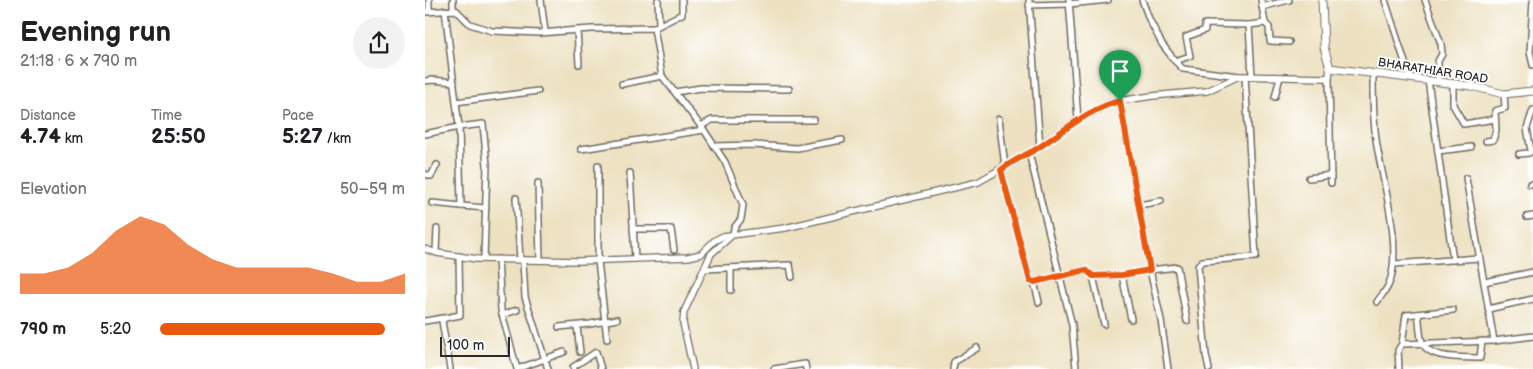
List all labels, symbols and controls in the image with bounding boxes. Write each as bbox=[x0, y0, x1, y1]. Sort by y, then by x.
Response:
text: Evening run bbox=[20, 16, 171, 49]
button: share bbox=[353, 17, 405, 69]
pin bbox=[1099, 50, 1141, 101]
text: 21:18 · 6 × 790 m bbox=[20, 52, 137, 71]
street label: BHARATHIAR ROAD bbox=[1377, 55, 1489, 87]
icon: arrive bbox=[1106, 57, 1134, 85]
text: Distance bbox=[20, 107, 76, 124]
text: Time bbox=[151, 107, 182, 124]
text: Pace bbox=[282, 107, 314, 124]
text: 4.74 bbox=[20, 124, 61, 149]
text: 25:50 bbox=[151, 124, 206, 149]
text: 5:27 bbox=[282, 124, 323, 149]
text: km bbox=[61, 130, 83, 147]
text: /km bbox=[323, 130, 351, 147]
text: Elevation bbox=[20, 180, 87, 199]
text: 50–59 m bbox=[340, 180, 405, 199]
text: 790 m bbox=[20, 320, 66, 339]
text: 5:20 bbox=[100, 320, 131, 339]
scale bar bbox=[440, 334, 510, 357]
text: 100 m bbox=[447, 337, 484, 354]

